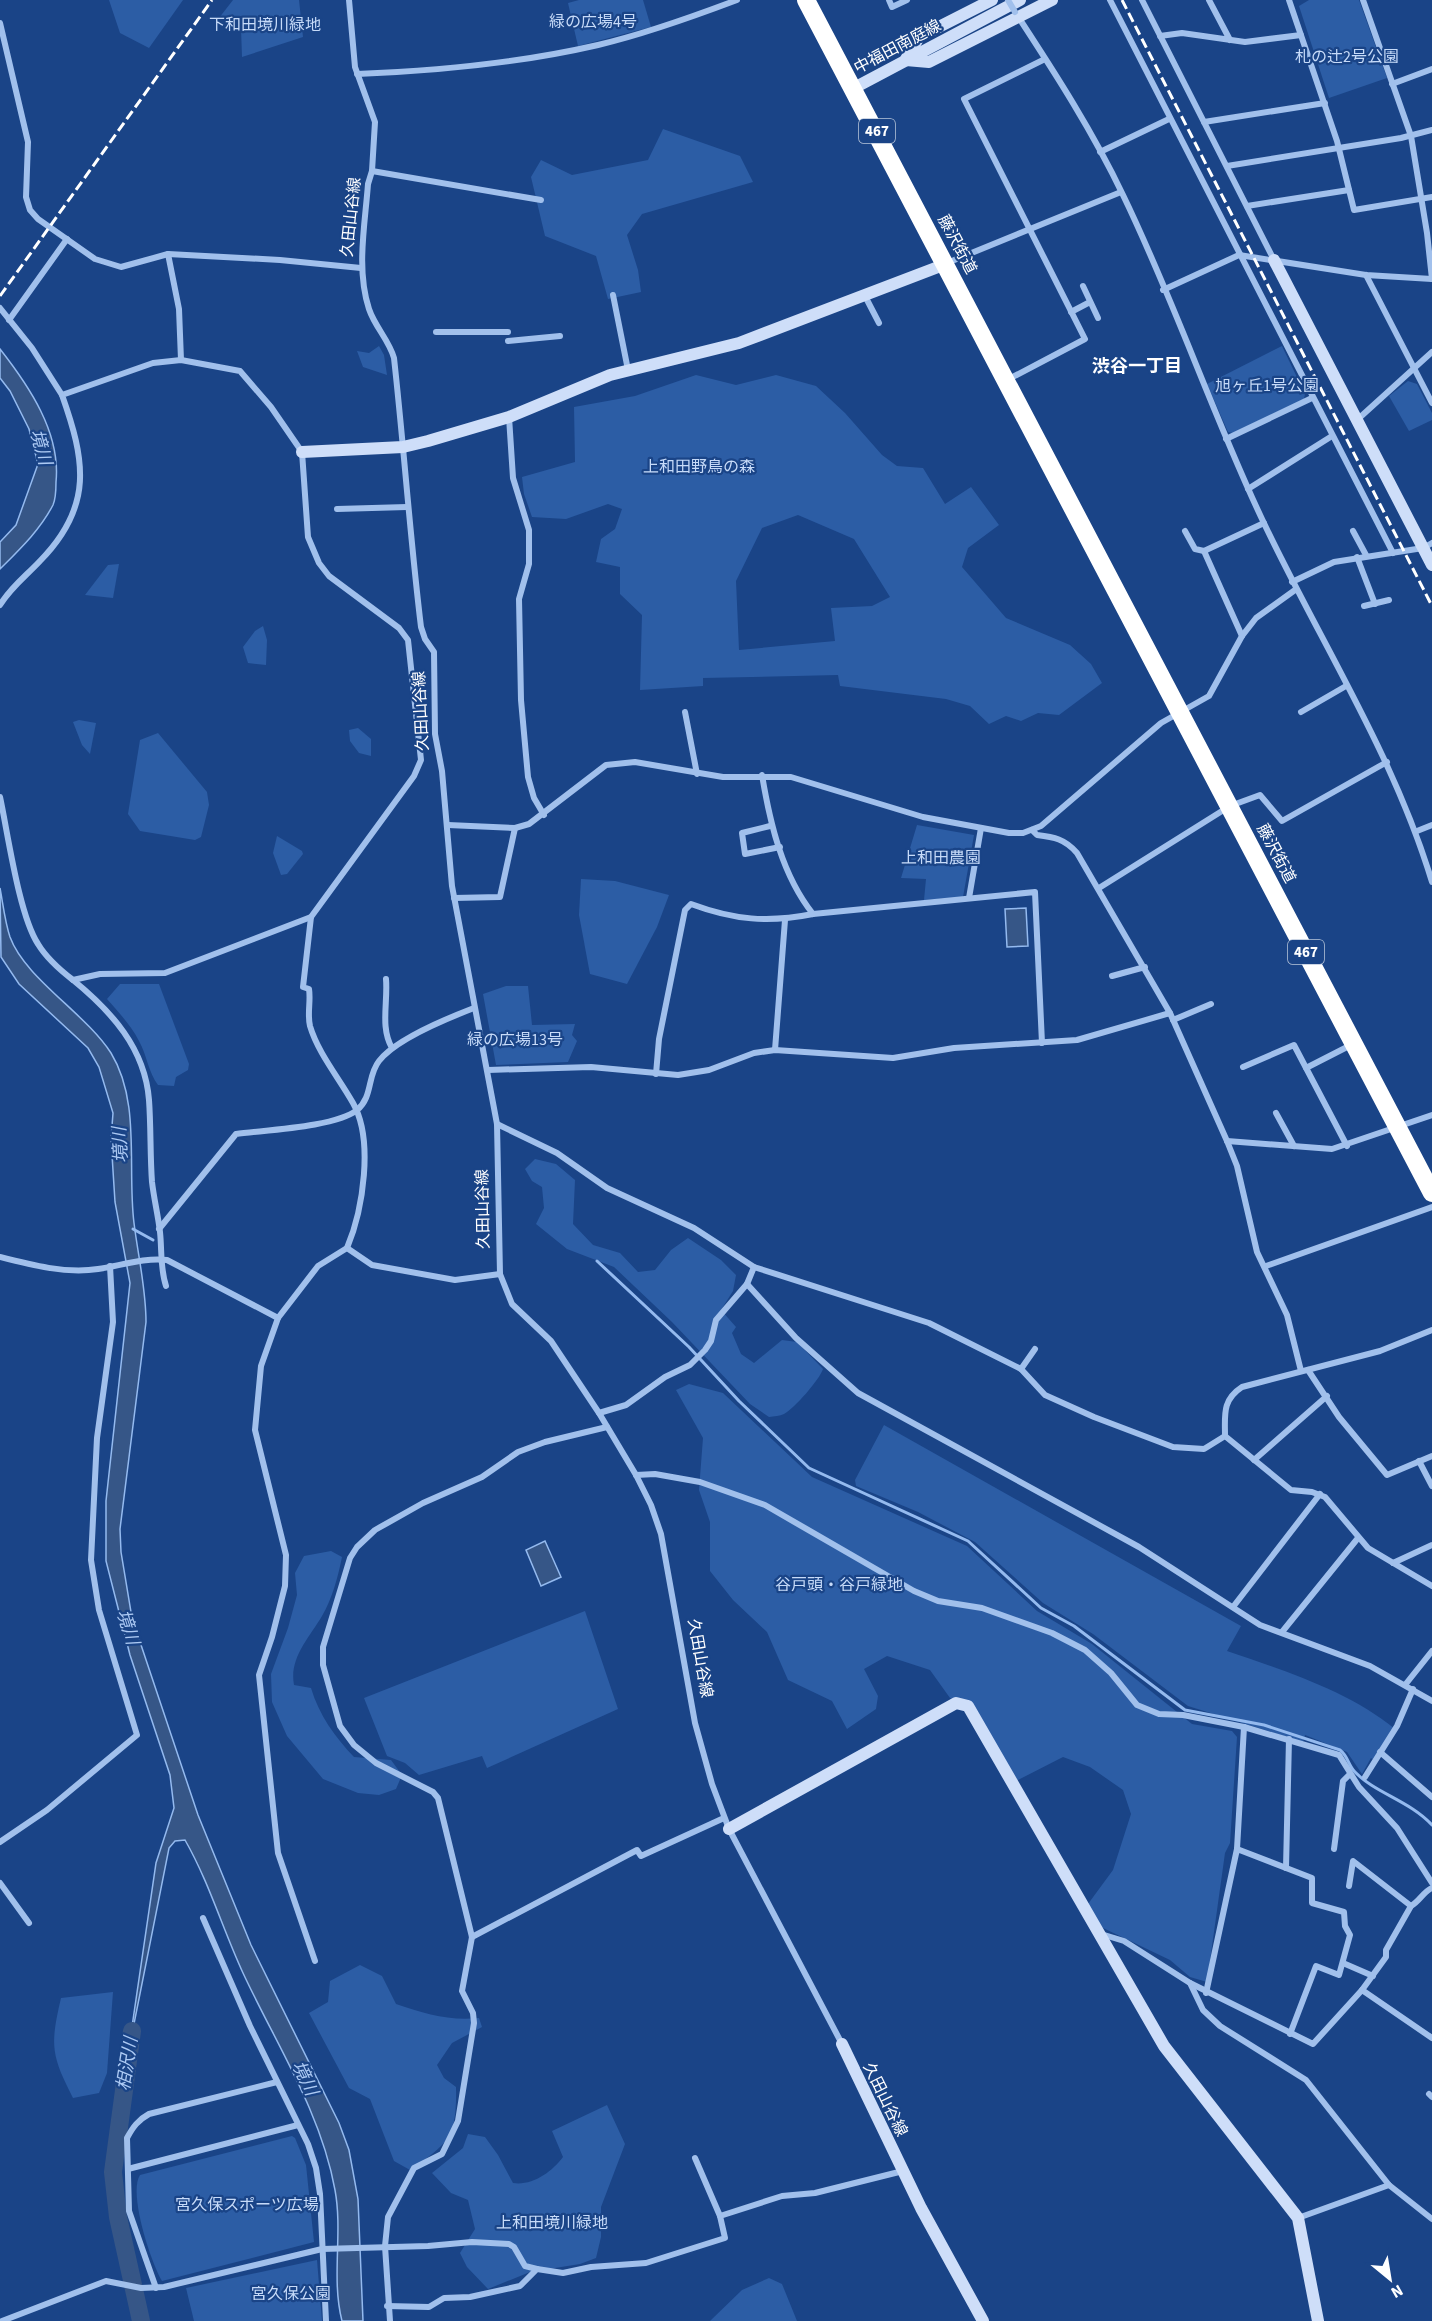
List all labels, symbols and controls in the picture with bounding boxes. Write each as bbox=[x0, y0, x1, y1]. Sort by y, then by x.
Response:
park label: 緑の広場4号 bbox=[549, 11, 637, 33]
park label: 下和田境川緑地 bbox=[209, 14, 321, 36]
street label: 中福田南庭線 bbox=[850, 15, 945, 79]
park label: 札の辻2号公園 bbox=[1295, 46, 1399, 68]
road number: 467 bbox=[859, 119, 895, 143]
street label: 久田山谷線 bbox=[336, 176, 366, 258]
street label: 藤沢街道 bbox=[932, 211, 982, 278]
district label: 渋谷一丁目 bbox=[1092, 354, 1182, 379]
park label: 旭ヶ丘1号公園 bbox=[1215, 375, 1319, 397]
water label: 境川 bbox=[24, 426, 58, 470]
park label: 上和田野鳥の森 bbox=[643, 456, 755, 478]
street label: 久田山谷線 bbox=[408, 670, 434, 751]
street label: 藤沢街道 bbox=[1251, 820, 1301, 887]
park label: 上和田農園 bbox=[901, 847, 981, 869]
road number: 467 bbox=[1288, 940, 1324, 964]
park label: 緑の広場13号 bbox=[467, 1029, 563, 1051]
water label: 境川 bbox=[107, 1124, 134, 1164]
street label: 久田山谷線 bbox=[471, 1169, 495, 1249]
park label: 谷戸頭・谷戸緑地 bbox=[775, 1574, 903, 1596]
water label: 境川 bbox=[110, 1606, 146, 1650]
street label: 久田山谷線 bbox=[682, 1617, 718, 1699]
water label: 相沢川 bbox=[111, 2033, 144, 2093]
water label: 境川 bbox=[285, 2057, 325, 2102]
street label: 久田山谷線 bbox=[858, 2059, 913, 2140]
park label: 宮久保スポーツ広場 bbox=[175, 2194, 319, 2216]
park label: 上和田境川緑地 bbox=[496, 2212, 608, 2234]
north arrow bbox=[1360, 2249, 1420, 2309]
text: N bbox=[1387, 2279, 1407, 2303]
park label: 宮久保公園 bbox=[251, 2283, 331, 2305]

